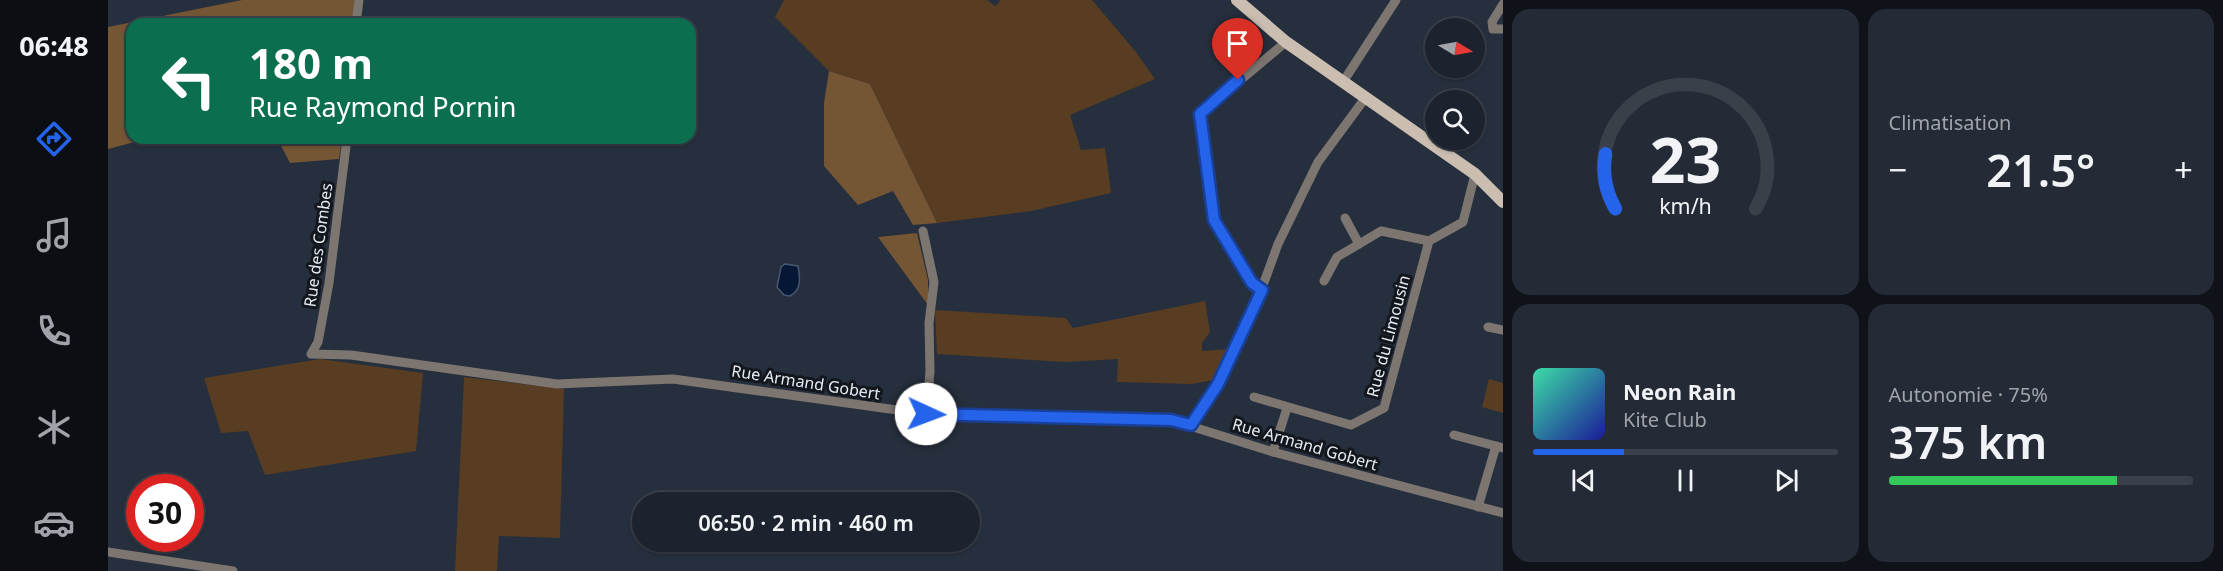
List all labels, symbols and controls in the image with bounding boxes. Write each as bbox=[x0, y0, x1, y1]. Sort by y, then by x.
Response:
pin bbox=[1212, 18, 1263, 80]
north arrow bbox=[1425, 18, 1485, 78]
map controls bbox=[1425, 18, 1485, 150]
text: 06:48 bbox=[19, 27, 89, 64]
icon: arrive bbox=[1221, 27, 1254, 60]
text: 180 m bbox=[249, 34, 373, 91]
icon: left bbox=[150, 42, 228, 120]
text: Rue Raymond Pornin bbox=[249, 88, 517, 125]
button: search bbox=[1425, 90, 1485, 150]
text: Climatisation bbox=[1889, 109, 2011, 136]
text: 23 bbox=[1650, 116, 1721, 201]
icon: directions bbox=[33, 118, 75, 160]
text: 21.5° bbox=[1986, 139, 2095, 200]
text: − bbox=[1889, 147, 1907, 192]
text: + bbox=[2174, 147, 2193, 192]
street label: Rue des Combes bbox=[298, 182, 338, 308]
text: km/h bbox=[1659, 191, 1712, 220]
icon: music bbox=[33, 214, 75, 256]
street label: Rue du Limousin bbox=[1361, 272, 1415, 400]
icon: phone bbox=[33, 310, 75, 352]
street label: Rue Armand Gobert bbox=[730, 359, 882, 405]
text: Neon Rain bbox=[1623, 376, 1736, 406]
text: Autonomie · 75% bbox=[1889, 381, 2048, 408]
position arrow bbox=[894, 382, 958, 446]
icon: climate bbox=[33, 406, 75, 448]
text: Kite Club bbox=[1623, 406, 1707, 433]
text: 375 km bbox=[1889, 411, 2047, 472]
street label: Rue Armand Gobert bbox=[1230, 413, 1380, 475]
icon: previous bbox=[1567, 464, 1600, 497]
icon: pause bbox=[1669, 464, 1702, 497]
icon: next bbox=[1770, 464, 1803, 497]
speed limit sign: 30 bbox=[126, 474, 204, 552]
icon: car bbox=[33, 502, 75, 544]
text: 06:50 · 2 min · 460 m bbox=[698, 507, 914, 537]

